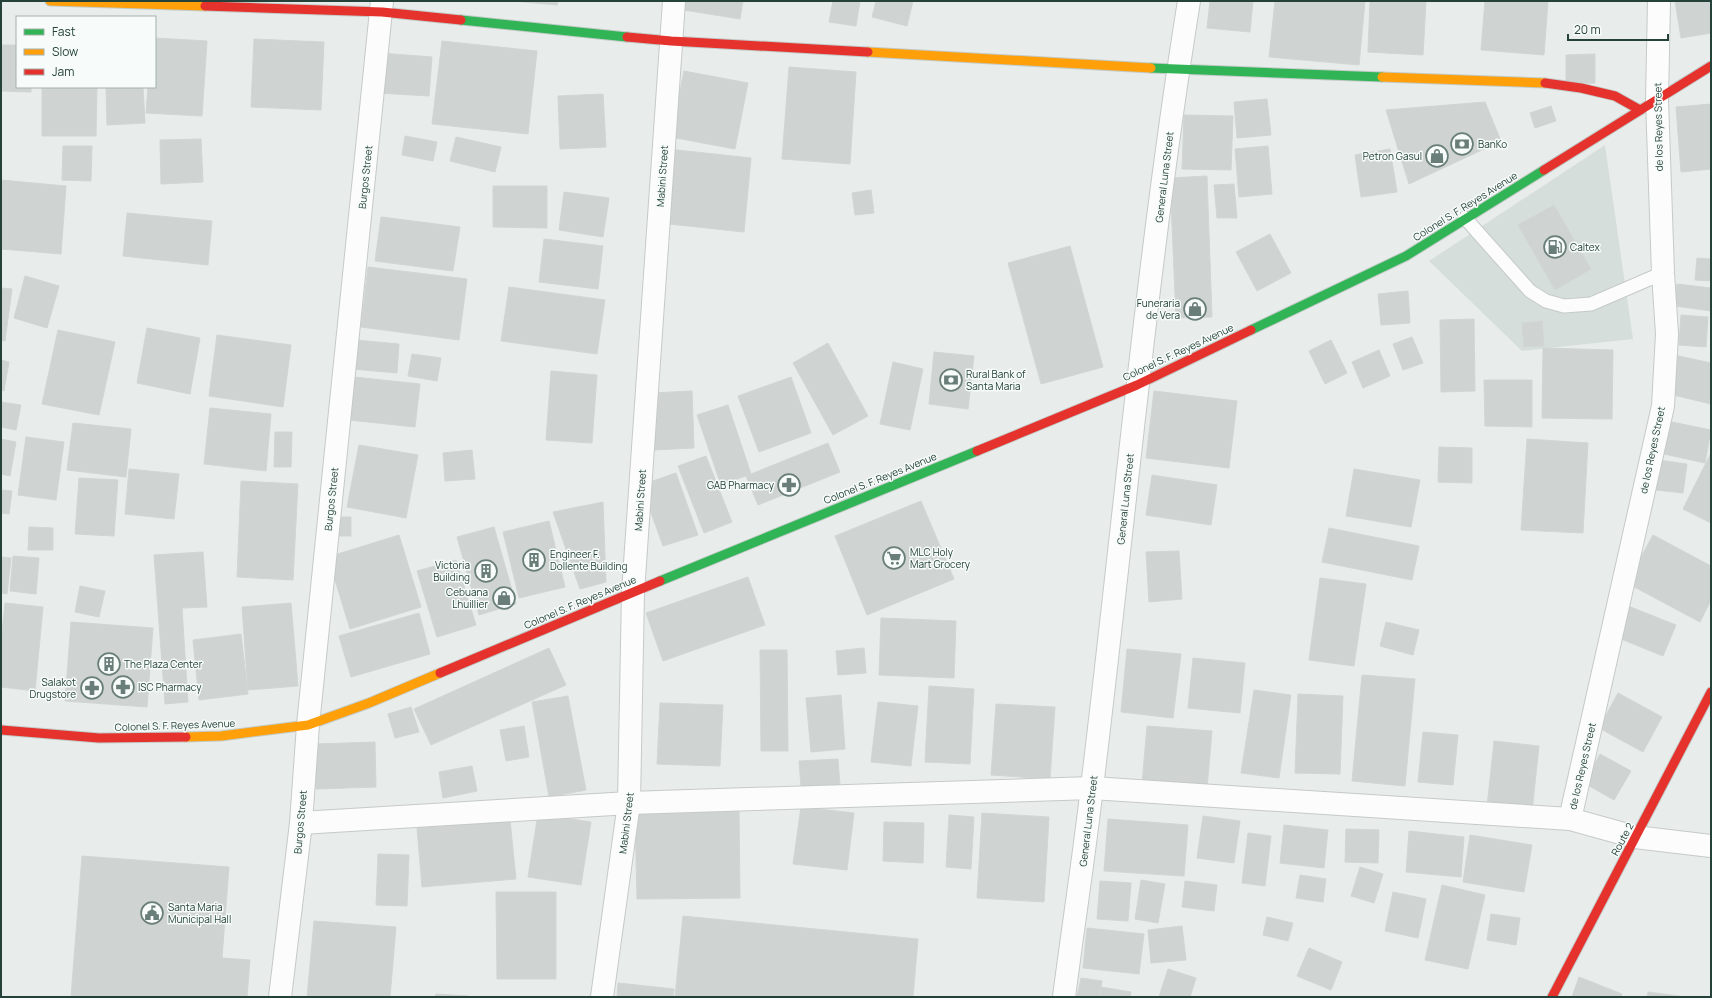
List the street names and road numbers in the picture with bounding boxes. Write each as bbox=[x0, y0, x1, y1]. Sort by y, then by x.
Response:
street label: de los Reyes Street bbox=[1650, 82, 1666, 172]
street label: General Luna Street bbox=[1151, 131, 1177, 223]
street label: Burgos Street bbox=[355, 144, 375, 210]
street label: Mabini Street bbox=[653, 145, 671, 207]
street label: Colonel S. F. Reyes Avenue bbox=[1410, 168, 1520, 244]
street label: Colonel S. F. Reyes Avenue bbox=[1120, 320, 1236, 384]
street label: de los Reyes Street bbox=[1636, 405, 1668, 495]
street label: Colonel S. F. Reyes Avenue bbox=[821, 449, 939, 507]
street label: General Luna Street bbox=[1113, 453, 1137, 545]
street label: Burgos Street bbox=[321, 466, 341, 532]
street label: Mabini Street bbox=[631, 469, 649, 531]
street label: Colonel S. F. Reyes Avenue bbox=[522, 572, 638, 632]
street label: Colonel S. F. Reyes Avenue bbox=[114, 716, 236, 734]
street label: de los Reyes Street bbox=[1565, 721, 1599, 811]
street label: General Luna Street bbox=[1075, 775, 1101, 867]
street label: Burgos Street bbox=[290, 790, 310, 854]
street label: Mabini Street bbox=[615, 791, 637, 855]
street label: Route 2 bbox=[1607, 820, 1637, 858]

